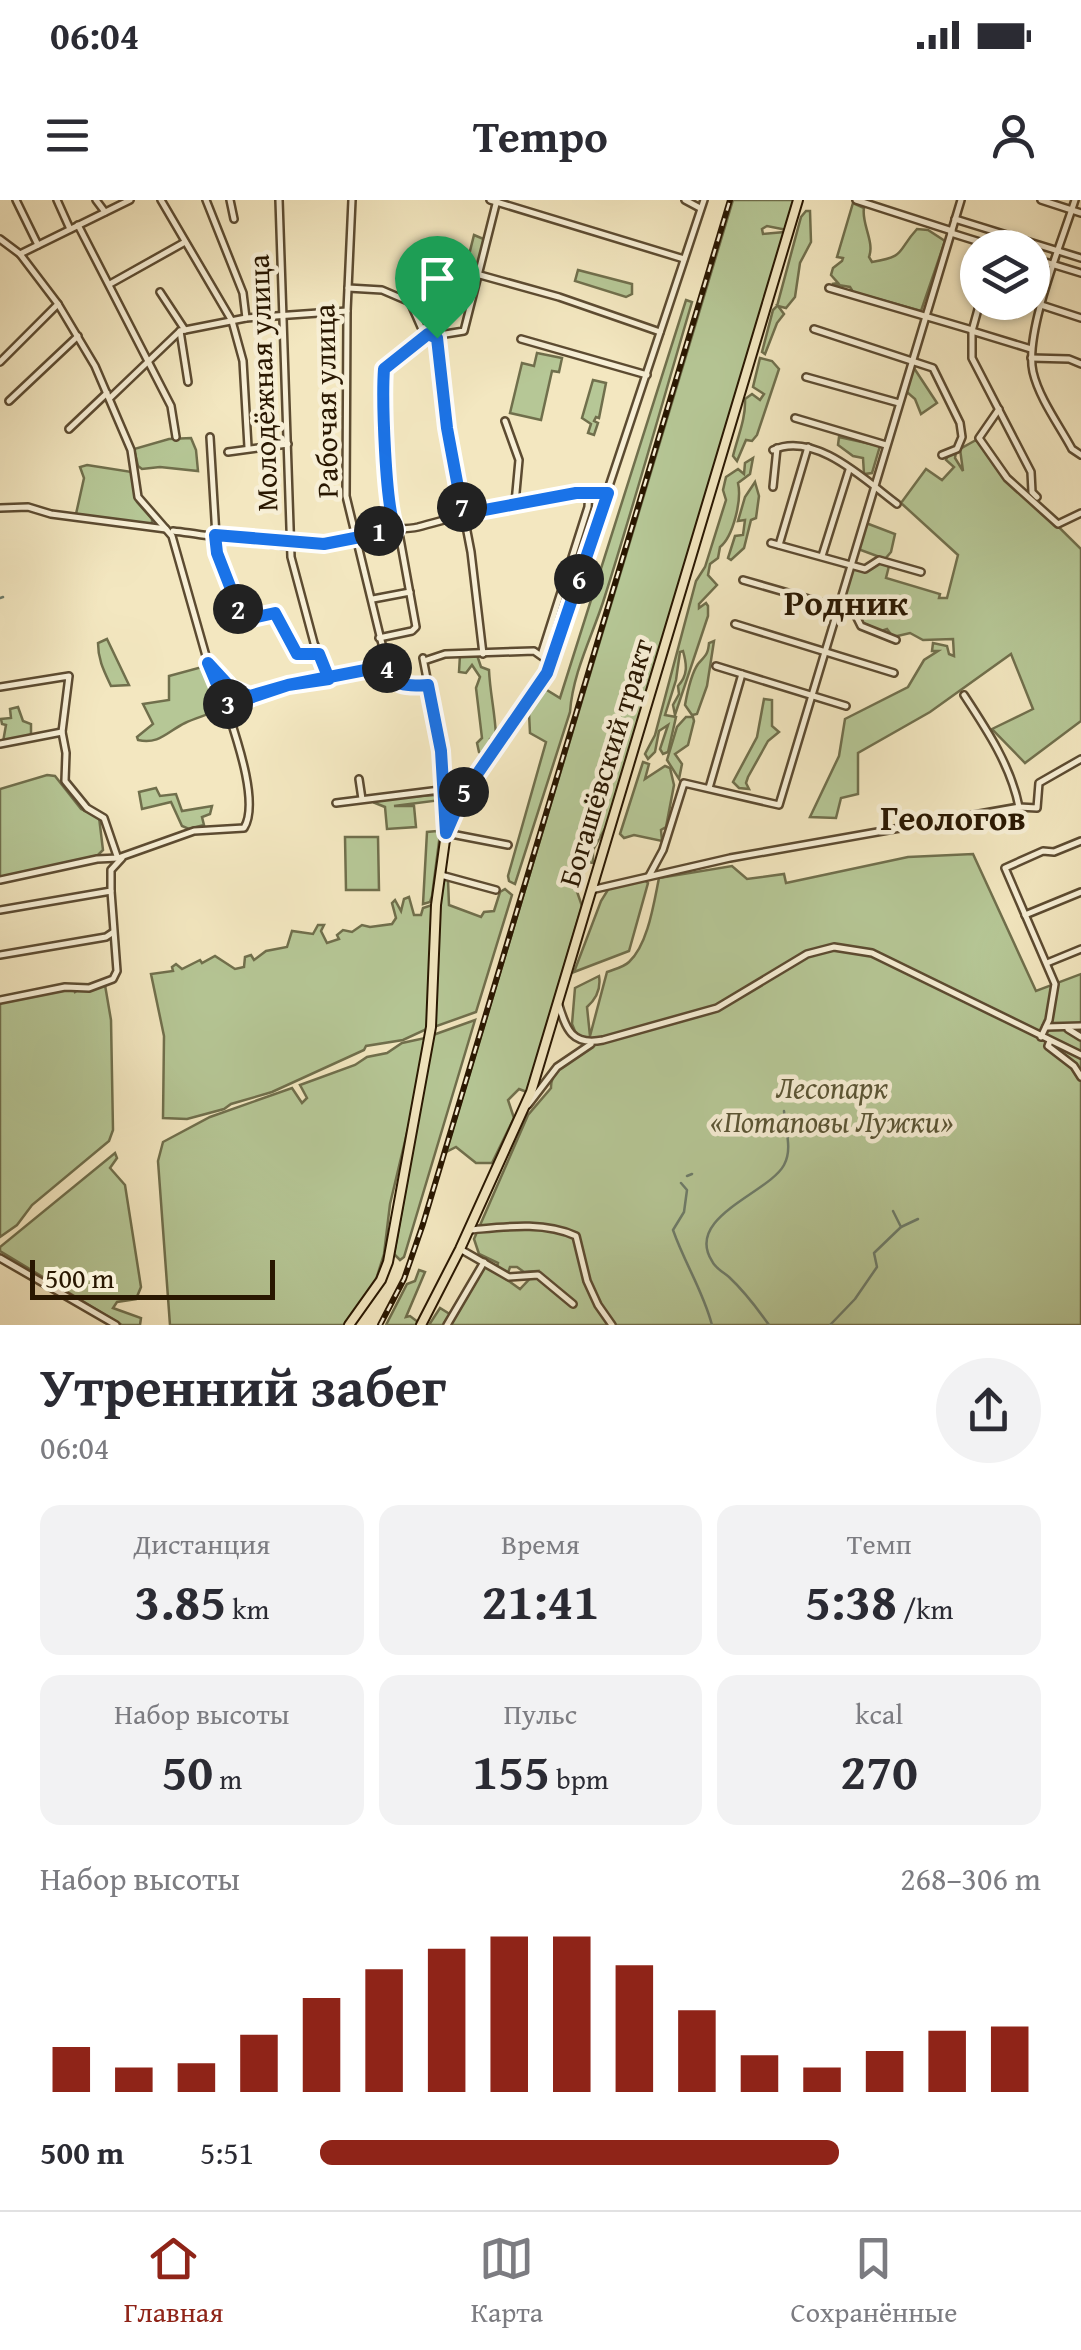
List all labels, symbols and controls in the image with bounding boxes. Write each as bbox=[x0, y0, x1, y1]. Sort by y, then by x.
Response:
text: 06:04 bbox=[50, 7, 140, 63]
text: Tempo bbox=[473, 103, 608, 168]
icon: menu bbox=[40, 108, 95, 163]
icon: person bbox=[986, 108, 1041, 163]
map controls bbox=[960, 230, 1050, 320]
button: layers bbox=[960, 230, 1050, 320]
pin bbox=[395, 236, 480, 339]
icon: arrive bbox=[410, 251, 465, 306]
street label: Молодёжная улица bbox=[235, 253, 288, 512]
street label: Рабочая улица bbox=[301, 303, 349, 498]
pin: 7 bbox=[437, 482, 487, 532]
text: 7 bbox=[455, 486, 469, 527]
pin: 1 bbox=[354, 506, 404, 556]
text: 1 bbox=[372, 510, 386, 551]
pin: 6 bbox=[554, 554, 604, 604]
text: 6 bbox=[572, 558, 586, 599]
district label: Родник bbox=[784, 577, 909, 628]
pin: 2 bbox=[213, 584, 263, 634]
text: 2 bbox=[231, 588, 245, 629]
street label: Богашёвский тракт bbox=[546, 633, 664, 892]
pin: 4 bbox=[362, 643, 412, 693]
text: 4 bbox=[380, 647, 394, 688]
pin: 3 bbox=[203, 679, 253, 729]
text: 3 bbox=[221, 683, 235, 724]
pin: 5 bbox=[439, 767, 489, 817]
text: 5 bbox=[457, 771, 471, 812]
district label: Геологов bbox=[880, 792, 1026, 843]
park label: Лесопарк «Потаповы Лужки» bbox=[710, 1065, 954, 1143]
scale bar bbox=[30, 1255, 275, 1300]
text: 500 m bbox=[45, 1257, 114, 1298]
text: Утренний забег bbox=[40, 1346, 446, 1426]
button: share bbox=[936, 1358, 1041, 1463]
text: 06:04 bbox=[40, 1424, 109, 1471]
text: Дистанция bbox=[133, 1523, 270, 1564]
text: Время bbox=[501, 1523, 580, 1564]
text: Темп bbox=[847, 1523, 911, 1564]
text: 3.85 bbox=[134, 1564, 226, 1637]
text: 21:41 bbox=[482, 1564, 599, 1637]
text: 5:38 bbox=[805, 1564, 897, 1637]
text: km bbox=[226, 1588, 269, 1629]
text: /km bbox=[897, 1588, 953, 1629]
text: Набор высоты bbox=[114, 1693, 289, 1734]
text: Пульс bbox=[504, 1693, 577, 1734]
text: kcal bbox=[855, 1693, 903, 1734]
text: 50 bbox=[161, 1734, 213, 1807]
text: 155 bbox=[472, 1734, 550, 1807]
text: 270 bbox=[840, 1734, 918, 1807]
text: m bbox=[213, 1758, 242, 1799]
text: bpm bbox=[550, 1758, 609, 1799]
text: Набор высоты bbox=[40, 1855, 240, 1902]
text: 268–306 m bbox=[900, 1855, 1041, 1902]
text: 500 m bbox=[40, 2129, 124, 2176]
text: 5:51 bbox=[200, 2129, 254, 2176]
tab: Главная bbox=[124, 2231, 223, 2332]
tab: Карта bbox=[471, 2231, 543, 2332]
tab: Сохранённые bbox=[791, 2231, 957, 2332]

